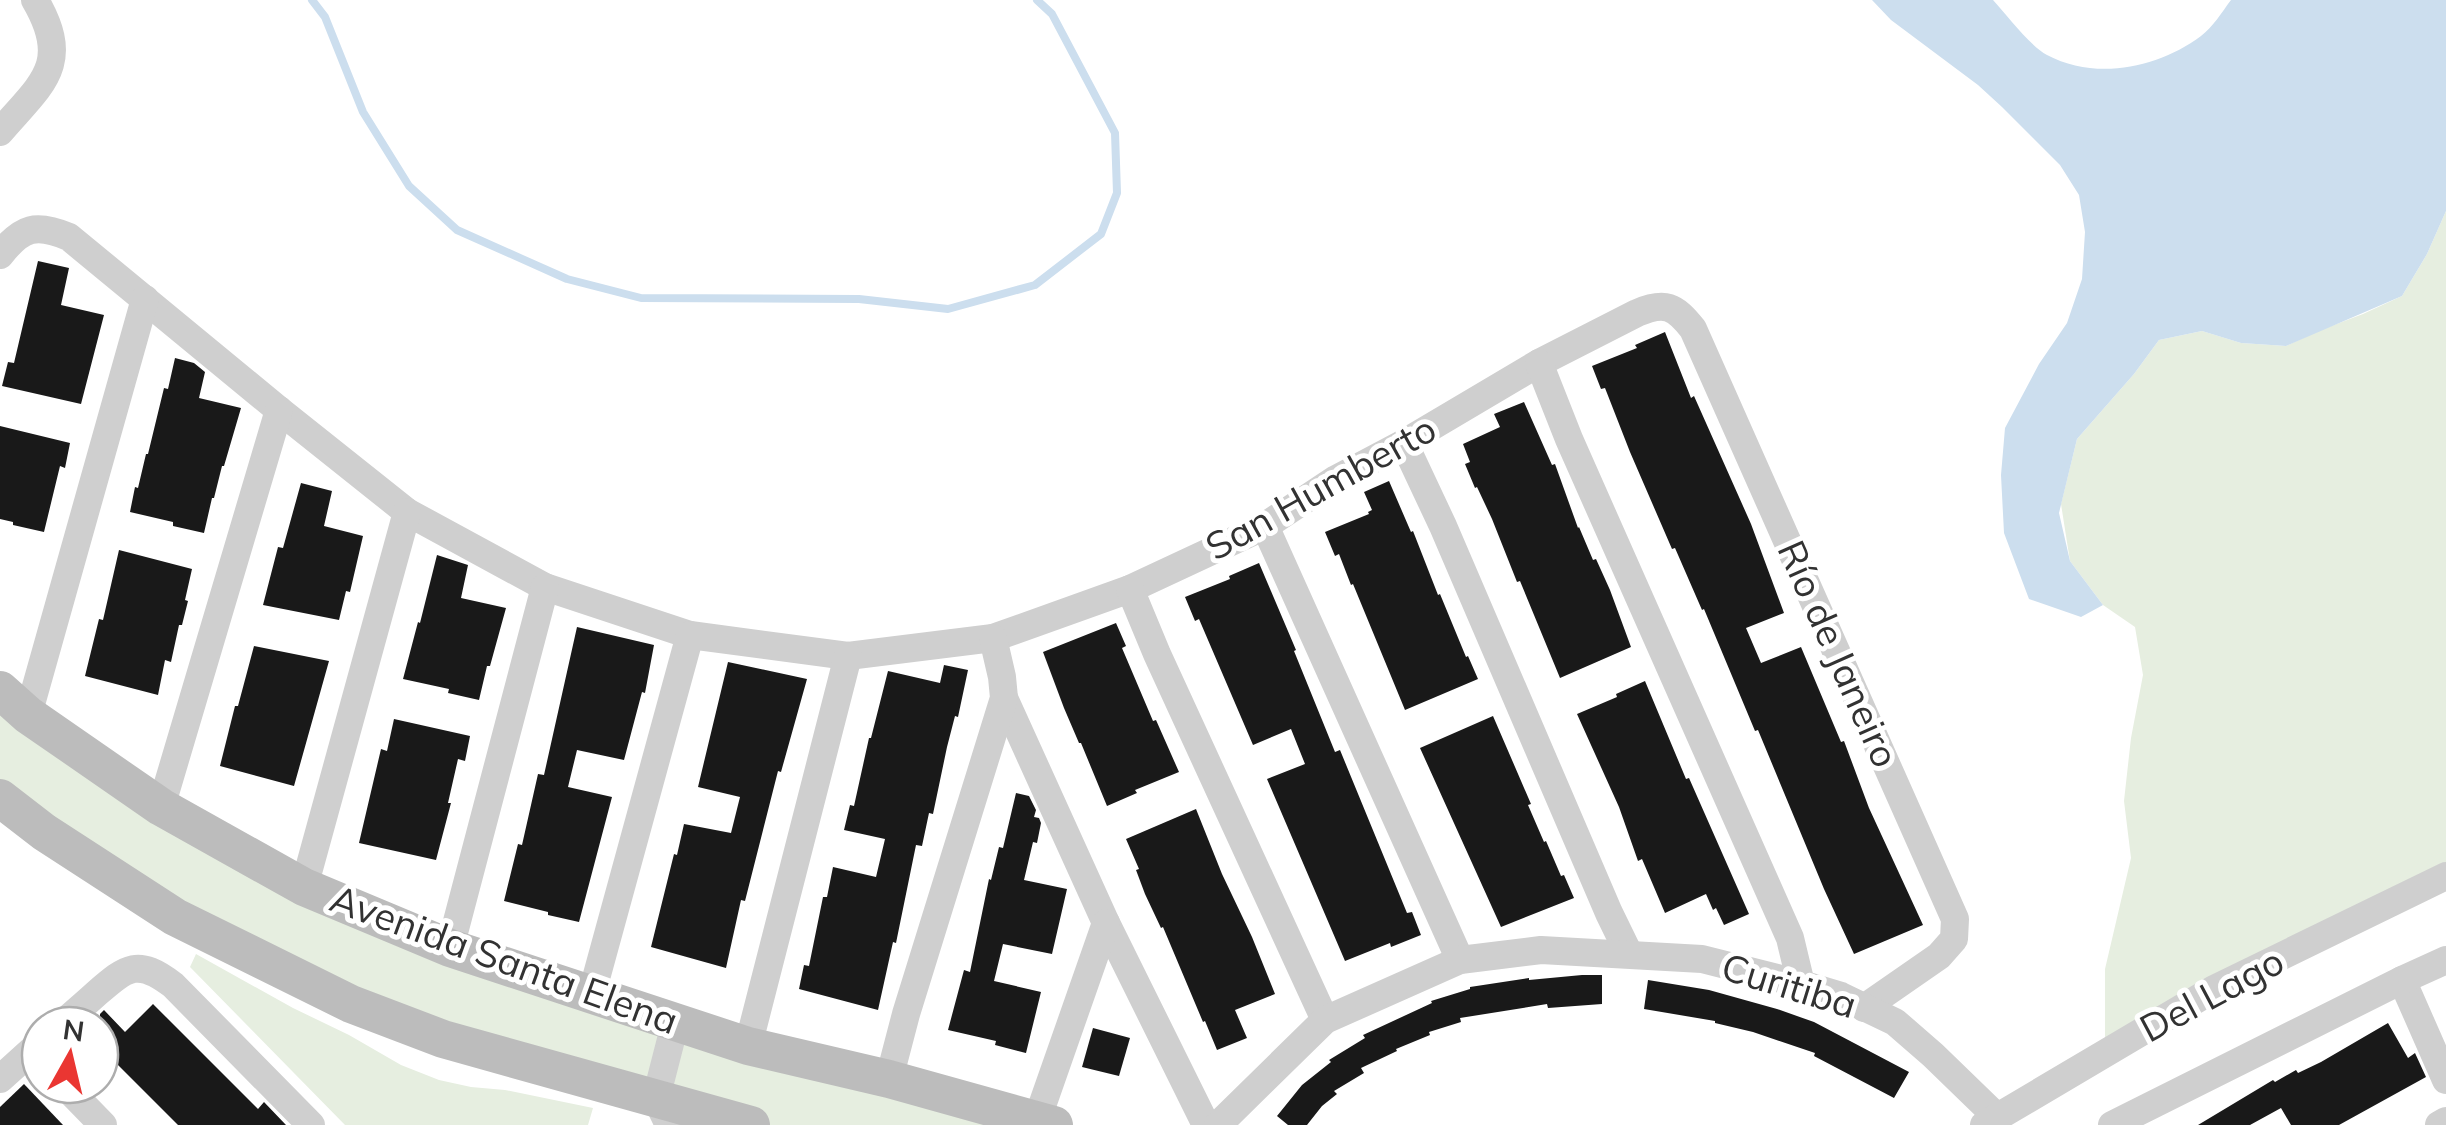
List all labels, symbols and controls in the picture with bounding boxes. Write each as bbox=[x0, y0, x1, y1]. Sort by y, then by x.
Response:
street label: San Humberto bbox=[1197, 404, 1444, 570]
street label: Río de Janeiro bbox=[1768, 533, 1910, 774]
street label: Avenida Santa Elena bbox=[324, 874, 685, 1044]
street label: Del Lago bbox=[2131, 936, 2292, 1052]
street label: Curitiba bbox=[1716, 942, 1862, 1028]
north arrow bbox=[20, 1005, 120, 1105]
text: N bbox=[61, 1011, 86, 1049]

